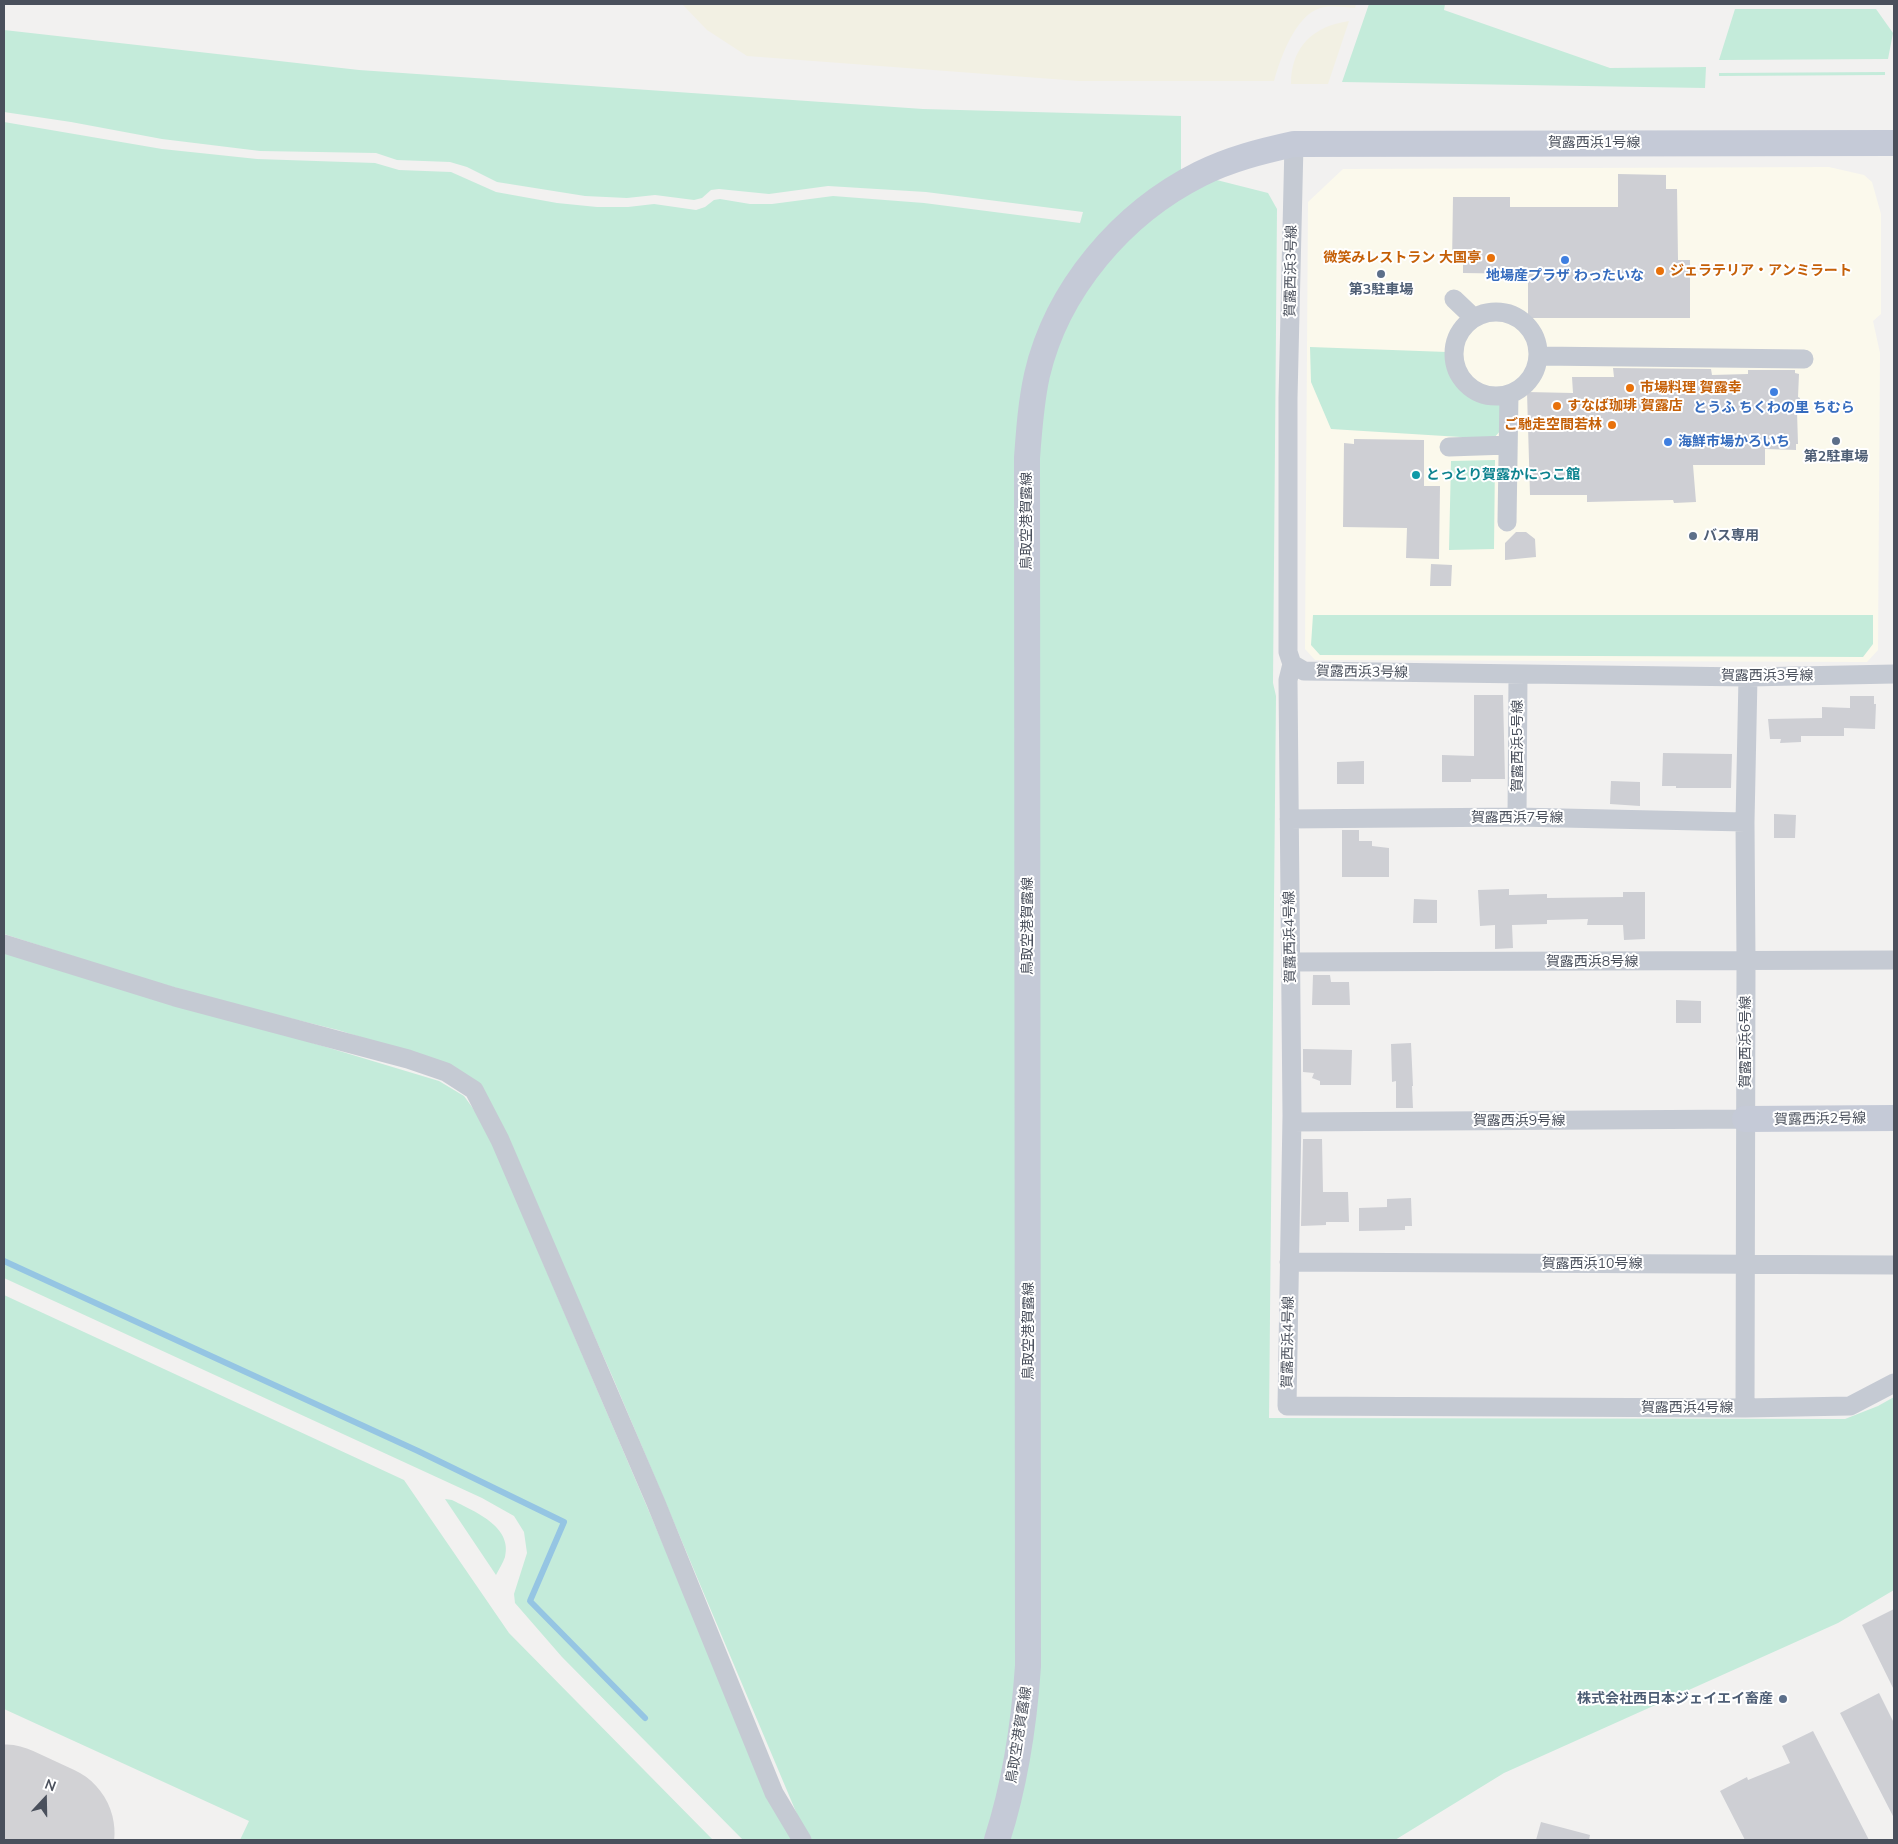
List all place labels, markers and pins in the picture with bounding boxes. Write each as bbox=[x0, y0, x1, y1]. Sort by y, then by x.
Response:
place label: 微笑みレストラン 大国亭 bbox=[1323, 250, 1481, 266]
marker: 微笑みレストラン 大国亭 bbox=[1485, 252, 1497, 264]
marker: 地場産プラザ わったいな bbox=[1559, 254, 1571, 266]
place label: ジェラテリア・アンミラート bbox=[1670, 263, 1852, 279]
marker: ジェラテリア・アンミラート bbox=[1654, 265, 1666, 277]
marker: 第3駐車場 bbox=[1375, 268, 1387, 280]
place label: 地場産プラザ わったいな bbox=[1486, 268, 1644, 284]
place label: 第3駐車場 bbox=[1349, 282, 1413, 298]
place label: 市場料理 賀露幸 bbox=[1640, 380, 1742, 396]
marker: 市場料理 賀露幸 bbox=[1624, 382, 1636, 394]
marker: とうふ ちくわの里 ちむら bbox=[1768, 386, 1780, 398]
place label: すなば珈琲 賀露店 bbox=[1567, 398, 1683, 414]
marker: すなば珈琲 賀露店 bbox=[1551, 400, 1563, 412]
place label: とうふ ちくわの里 ちむら bbox=[1693, 400, 1855, 416]
place label: ご馳走空間若林 bbox=[1504, 417, 1602, 433]
marker: ご馳走空間若林 bbox=[1606, 419, 1618, 431]
place label: 海鮮市場かろいち bbox=[1678, 434, 1790, 450]
marker: 第2駐車場 bbox=[1830, 435, 1842, 447]
marker: 海鮮市場かろいち bbox=[1662, 436, 1674, 448]
place label: 第2駐車場 bbox=[1804, 449, 1868, 465]
place label: とっとり賀露かにっこ館 bbox=[1426, 467, 1580, 483]
marker: とっとり賀露かにっこ館 bbox=[1410, 469, 1422, 481]
place label: バス専用 bbox=[1703, 528, 1759, 544]
marker: バス専用 bbox=[1687, 530, 1699, 542]
place label: 株式会社西日本ジェイエイ畜産 bbox=[1577, 1691, 1773, 1707]
marker: 株式会社西日本ジェイエイ畜産 bbox=[1777, 1693, 1789, 1705]

